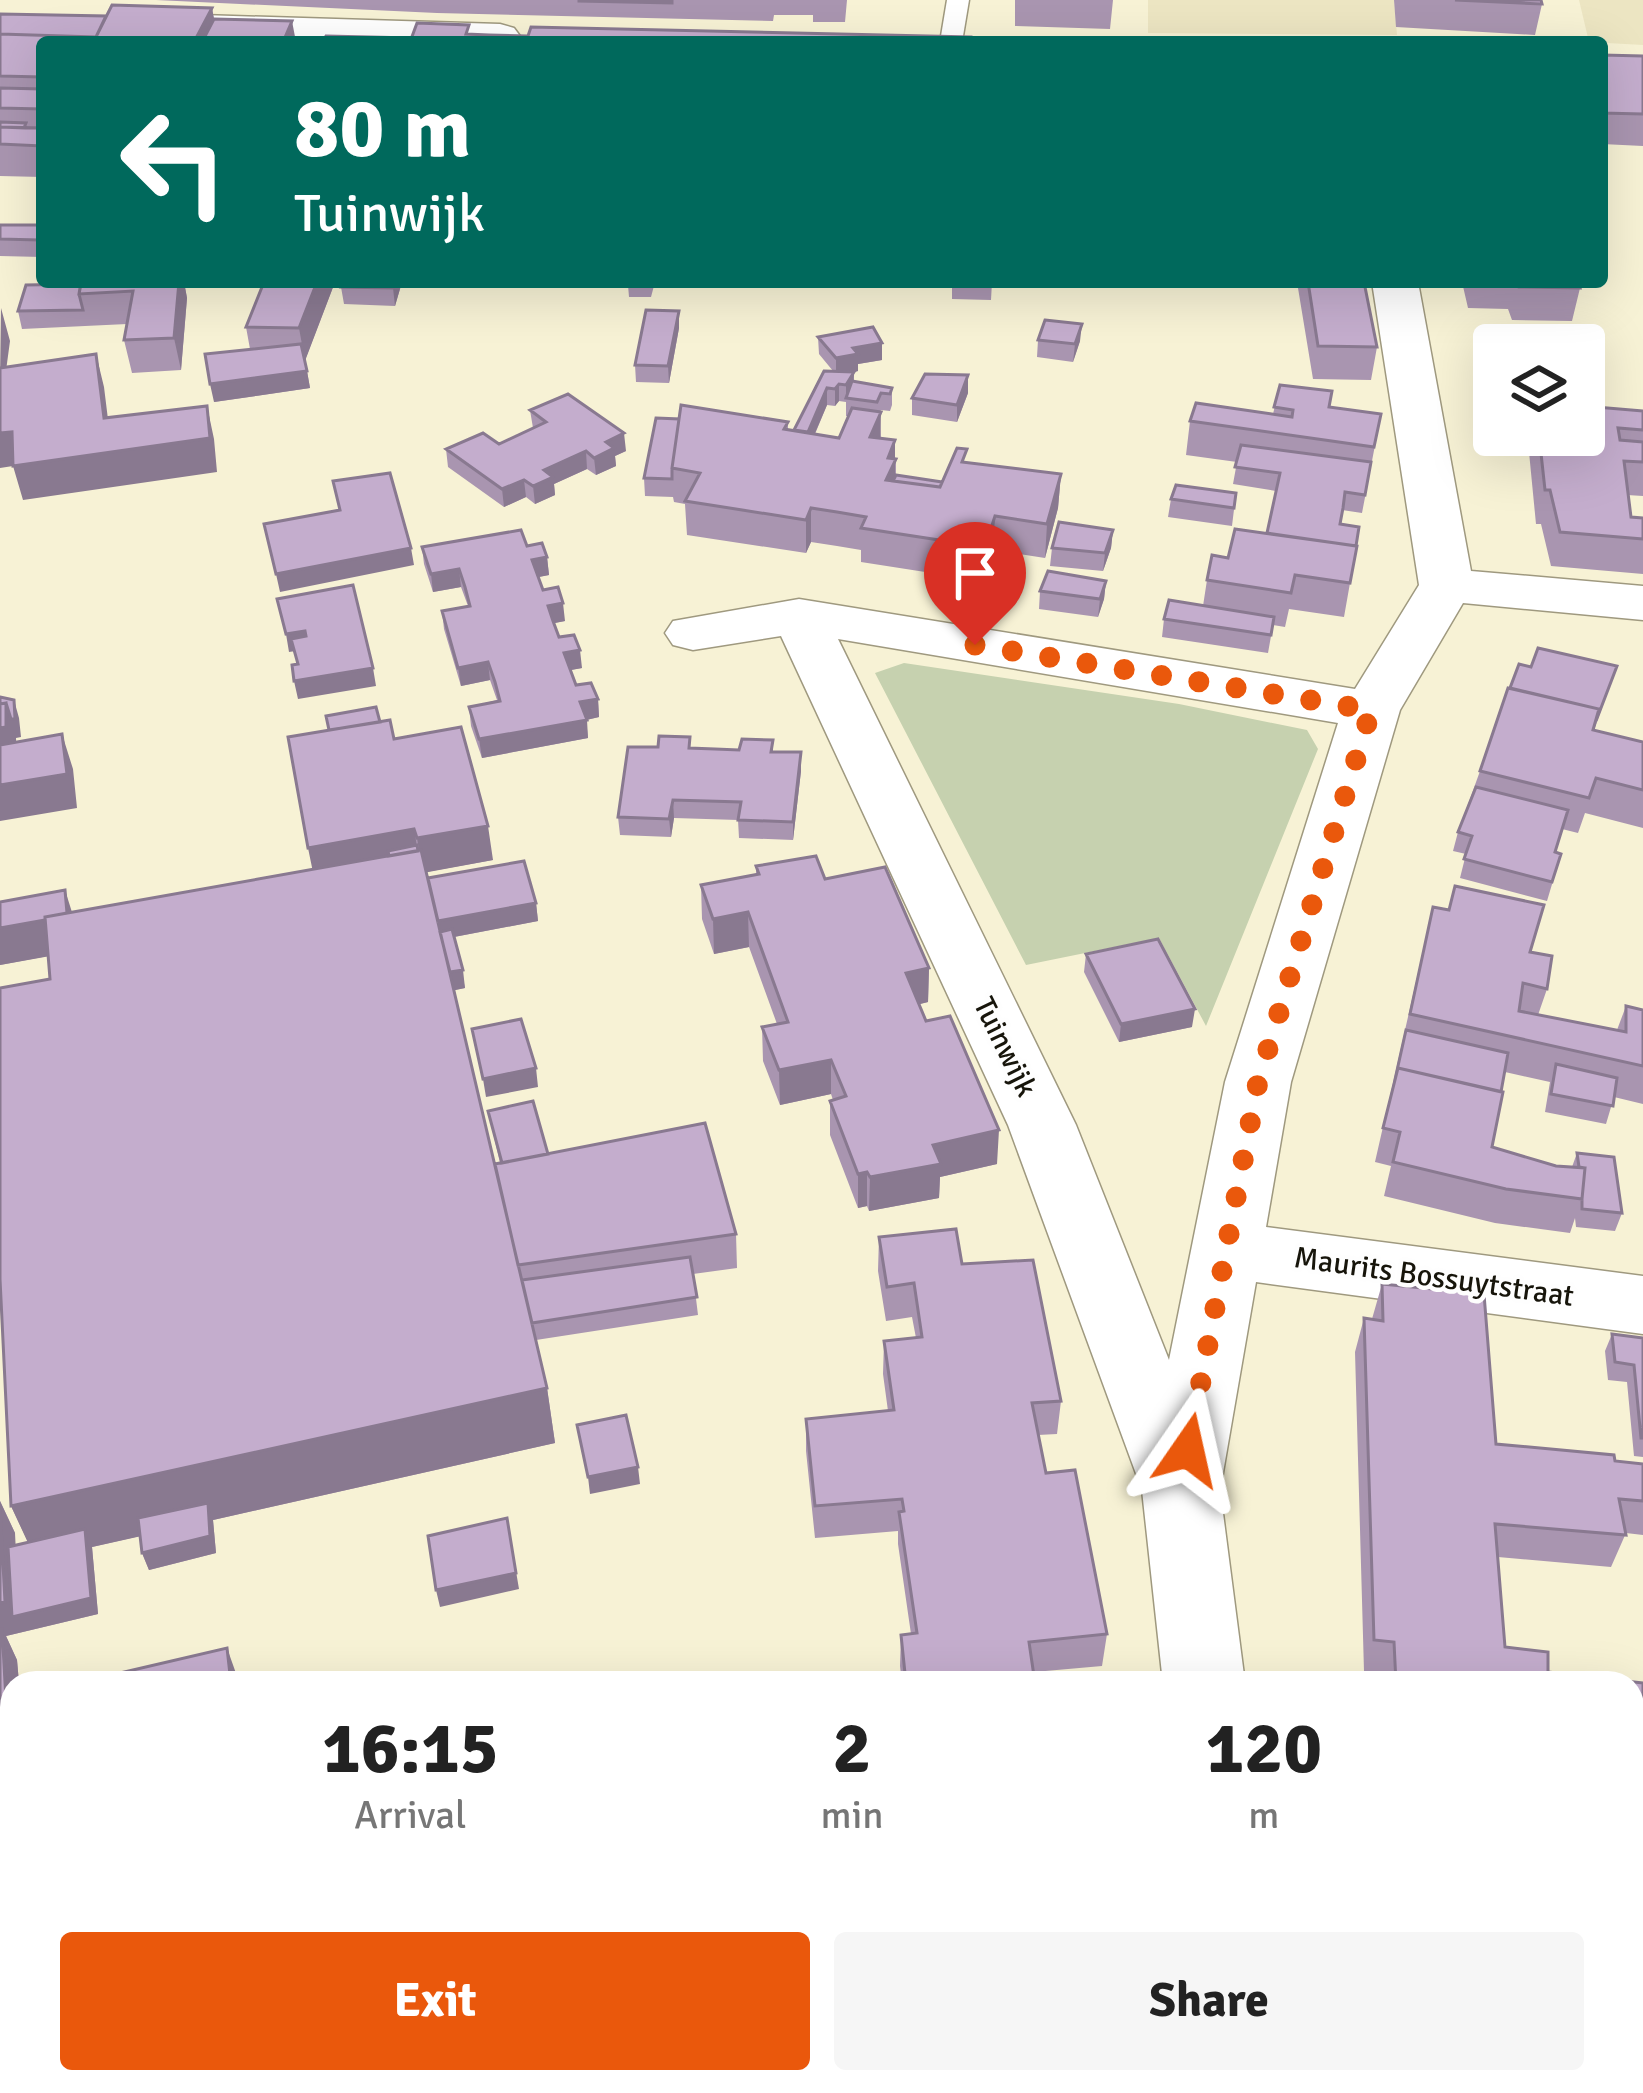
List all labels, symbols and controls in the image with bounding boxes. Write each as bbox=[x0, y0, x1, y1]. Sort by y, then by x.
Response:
text: 80 m bbox=[294, 77, 471, 181]
icon: left bbox=[96, 84, 252, 240]
text: Tuinwijk bbox=[294, 180, 485, 247]
map controls bbox=[1473, 324, 1605, 456]
button: layers bbox=[1473, 324, 1605, 456]
pin bbox=[924, 522, 1026, 645]
icon: arrive bbox=[942, 540, 1008, 606]
street label: Tuinwijk bbox=[965, 991, 1045, 1103]
street label: Maurits Bossuytstraat bbox=[1292, 1239, 1576, 1315]
position arrow bbox=[1125, 1387, 1251, 1513]
text: 16:15 bbox=[322, 1704, 499, 1793]
text: 2 bbox=[833, 1704, 871, 1793]
text: 120 bbox=[1205, 1704, 1322, 1793]
text: Arrival bbox=[354, 1791, 466, 1839]
text: min bbox=[821, 1791, 884, 1839]
text: m bbox=[1248, 1791, 1279, 1839]
button: Exit bbox=[60, 1932, 810, 2070]
button: Share bbox=[834, 1932, 1584, 2070]

